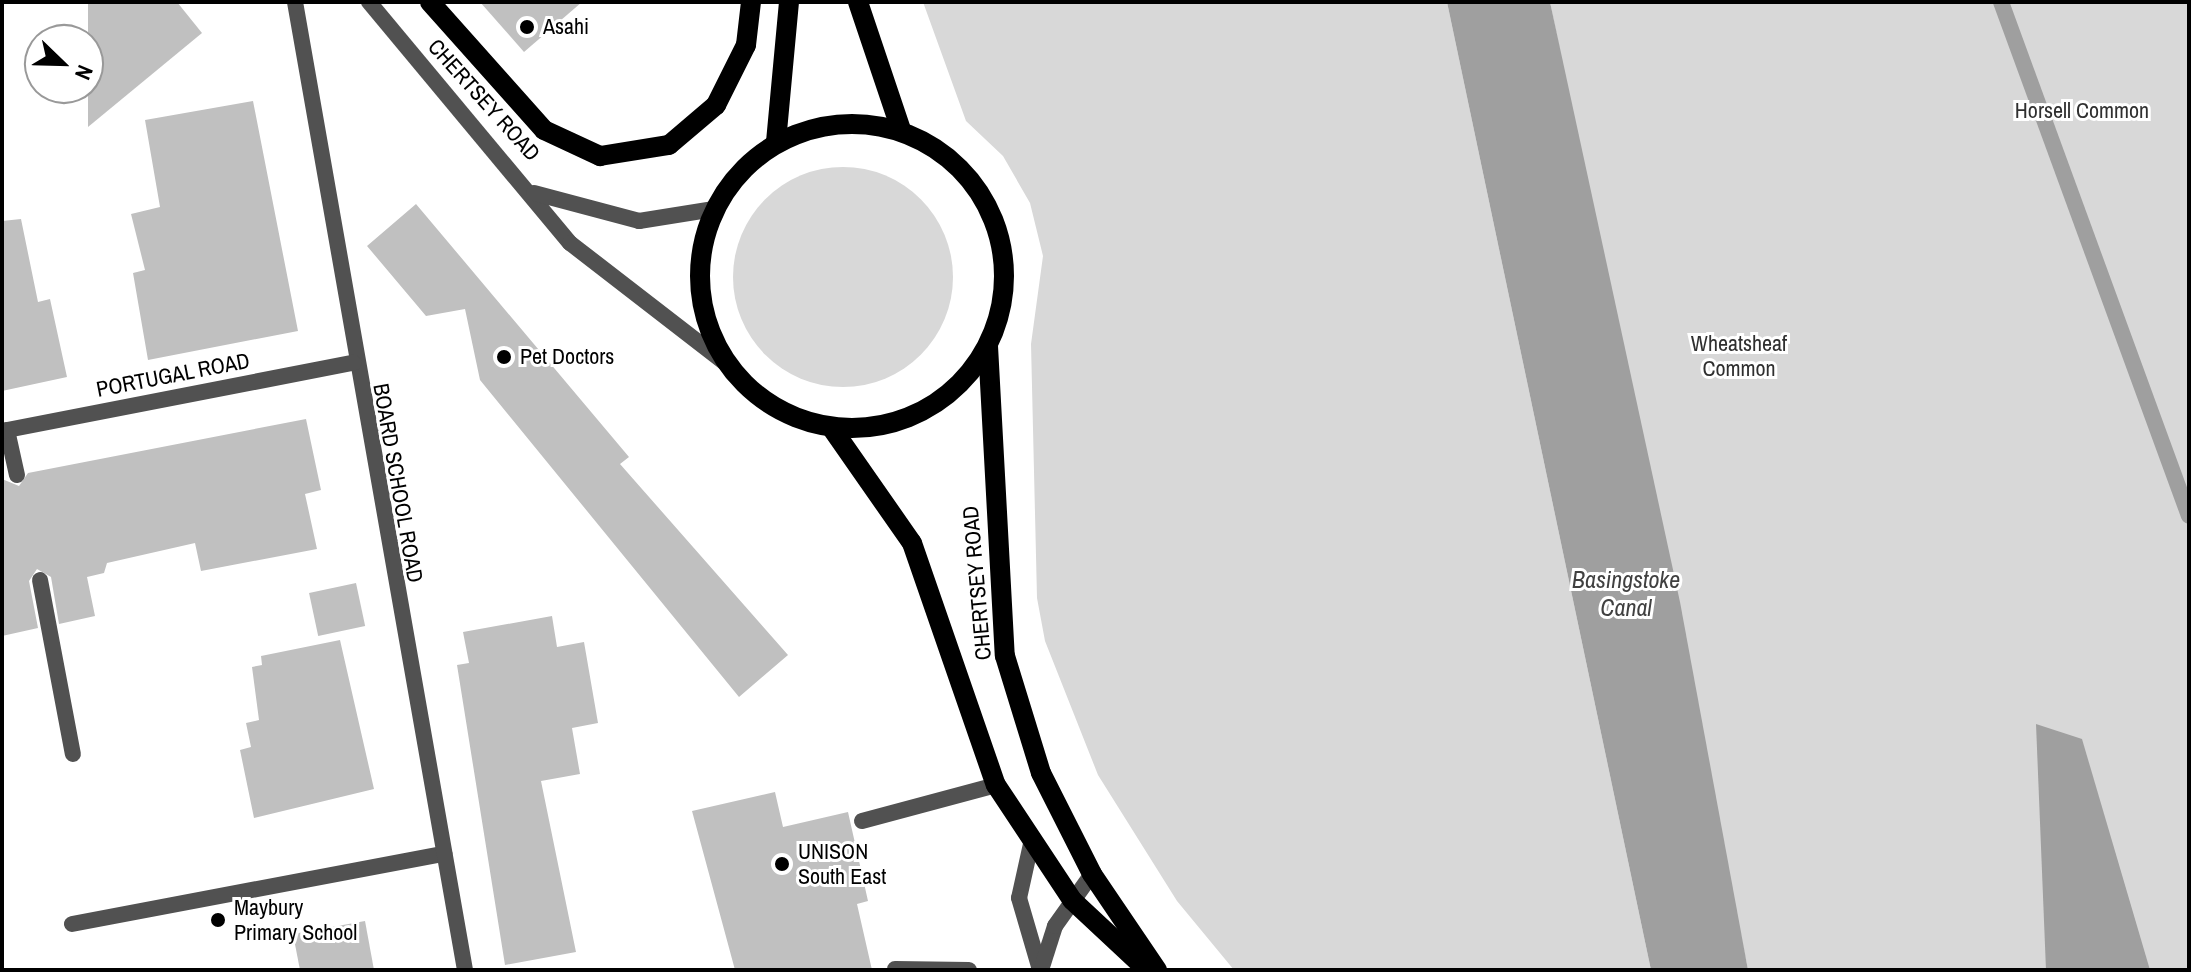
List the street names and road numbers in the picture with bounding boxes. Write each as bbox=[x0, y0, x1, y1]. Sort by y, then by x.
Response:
street label: CHERTSEY ROAD bbox=[422, 34, 546, 166]
street label: PORTUGAL ROAD bbox=[94, 347, 252, 403]
street label: BOARD SCHOOL ROAD bbox=[367, 381, 429, 585]
street label: CHERTSEY ROAD bbox=[957, 505, 997, 661]

